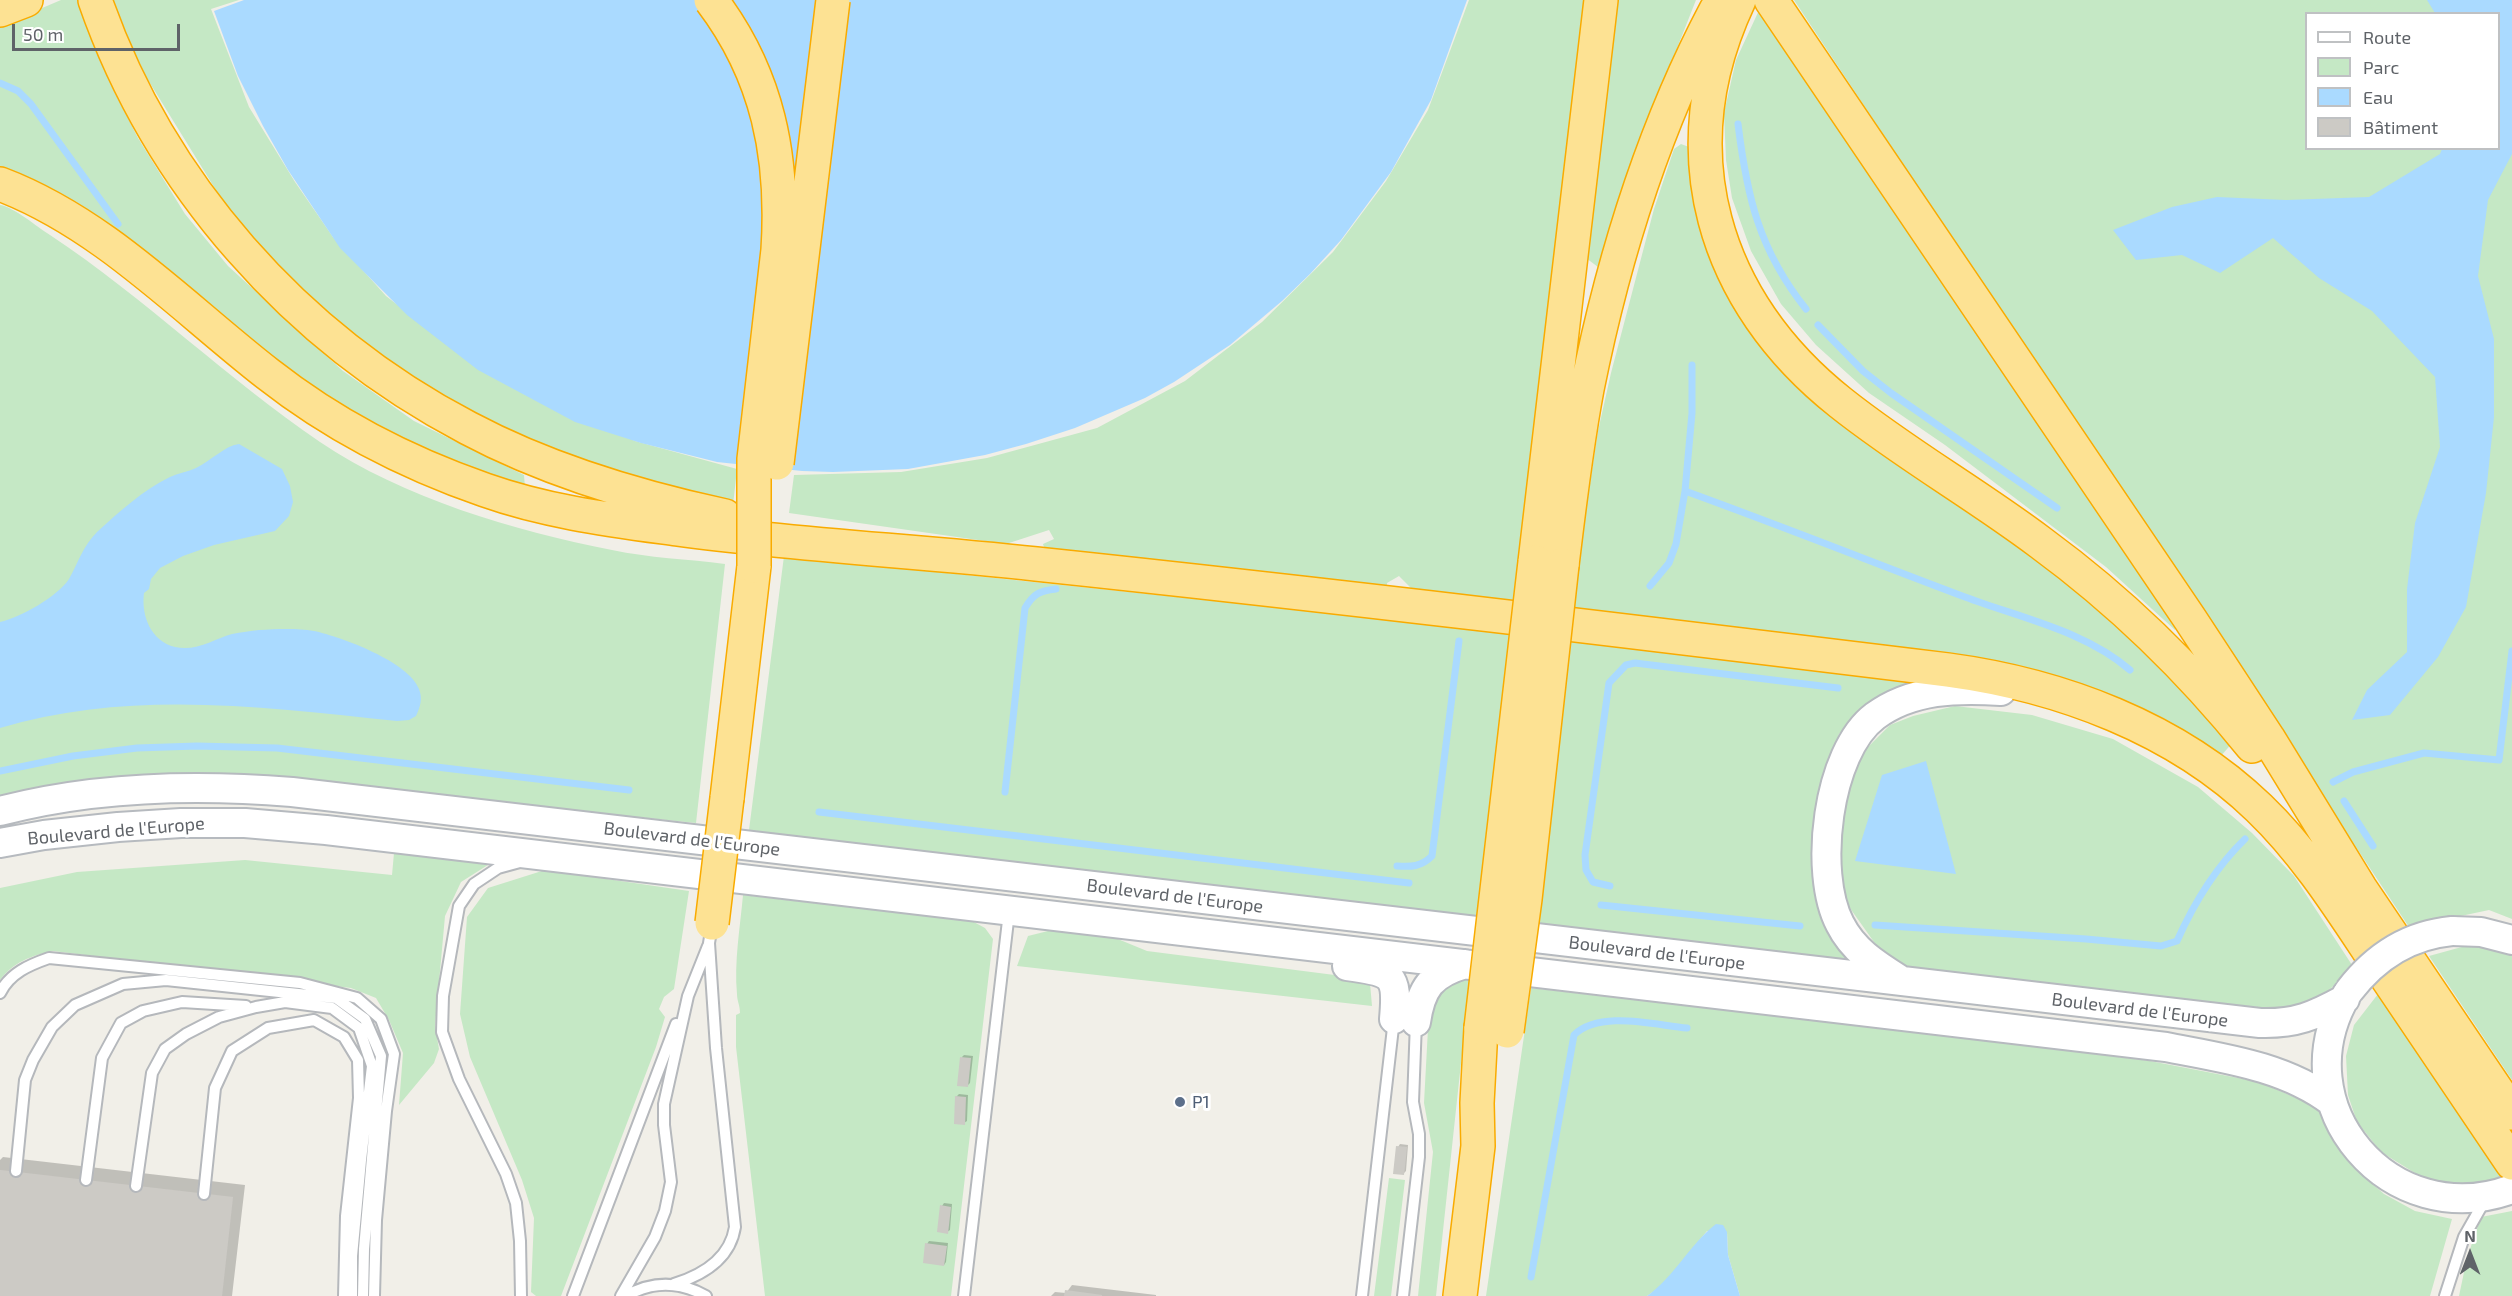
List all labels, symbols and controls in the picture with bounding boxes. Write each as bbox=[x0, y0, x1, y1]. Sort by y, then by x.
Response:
scale bar bbox=[15, 12, 183, 50]
legend bbox=[2305, 12, 2500, 150]
text: 50 m bbox=[23, 23, 63, 45]
text: Route bbox=[2363, 26, 2411, 48]
text: Parc bbox=[2363, 56, 2399, 78]
text: Eau bbox=[2363, 86, 2393, 108]
text: Bâtiment bbox=[2363, 116, 2438, 138]
street label: Boulevard de l'Europe bbox=[27, 812, 205, 850]
street label: Boulevard de l'Europe bbox=[602, 817, 782, 861]
street label: Boulevard de l'Europe bbox=[1085, 874, 1265, 918]
street label: Boulevard de l'Europe bbox=[1567, 931, 1747, 975]
street label: Boulevard de l'Europe bbox=[2050, 988, 2230, 1032]
place label: P1 bbox=[1192, 1091, 1210, 1113]
marker: P1 bbox=[1173, 1095, 1187, 1109]
north arrow bbox=[2440, 1224, 2500, 1284]
text: N bbox=[2464, 1226, 2476, 1245]

